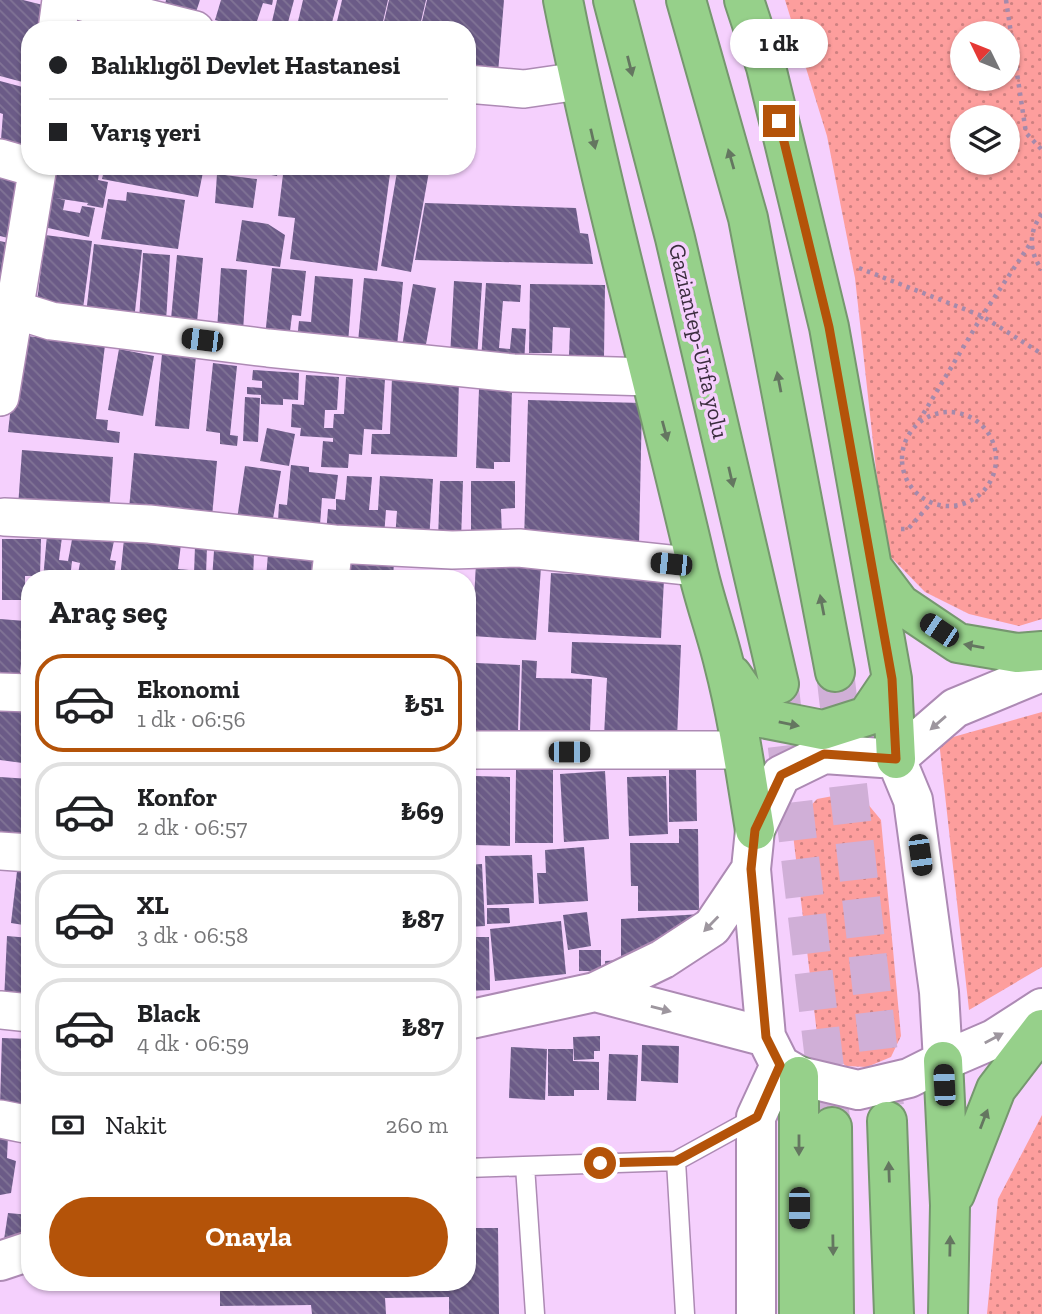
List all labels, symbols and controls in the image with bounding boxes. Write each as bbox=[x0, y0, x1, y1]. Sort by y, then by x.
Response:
callout: 1 dk bbox=[730, 19, 828, 68]
north arrow bbox=[950, 21, 1020, 91]
map controls bbox=[950, 21, 1020, 175]
text: 1 dk bbox=[759, 29, 799, 57]
text: Balıklıgöl Devlet Hastanesi bbox=[91, 49, 400, 81]
one-way arrow bbox=[626, 56, 636, 77]
route end bbox=[763, 105, 795, 137]
button: layers bbox=[950, 105, 1020, 175]
text: Varış yeri bbox=[91, 116, 201, 148]
one-way arrow bbox=[588, 128, 599, 150]
one-way arrow bbox=[726, 149, 736, 170]
street label: Gaziantep-Urfa yolu bbox=[663, 241, 735, 441]
car bbox=[180, 327, 225, 353]
one-way arrow bbox=[774, 371, 785, 393]
one-way arrow bbox=[660, 421, 670, 442]
one-way arrow bbox=[726, 467, 737, 489]
car bbox=[650, 551, 693, 577]
text: Araç seç bbox=[49, 593, 168, 631]
one-way arrow bbox=[817, 594, 828, 616]
car bbox=[916, 610, 963, 650]
one-way arrow bbox=[963, 640, 985, 651]
icon: car bbox=[53, 672, 116, 735]
text: Ekonomi bbox=[137, 673, 240, 705]
text: ₺51 bbox=[404, 687, 444, 719]
text: 1 dk · 06:56 bbox=[137, 705, 246, 733]
one-way arrow bbox=[929, 715, 946, 730]
one-way arrow bbox=[778, 718, 800, 729]
car bbox=[549, 742, 591, 763]
icon: car bbox=[53, 780, 116, 843]
text: Konfor bbox=[137, 781, 217, 813]
text: ₺69 bbox=[400, 795, 444, 827]
text: 2 dk · 06:57 bbox=[137, 813, 247, 841]
car bbox=[907, 833, 934, 877]
icon: car bbox=[53, 888, 116, 951]
text: XL bbox=[137, 889, 169, 921]
text: ₺87 bbox=[401, 903, 444, 935]
one-way arrow bbox=[704, 915, 720, 932]
text: 3 dk · 06:58 bbox=[137, 921, 248, 949]
icon: car bbox=[53, 996, 116, 1059]
text: Black bbox=[137, 997, 200, 1029]
one-way arrow bbox=[650, 1004, 672, 1015]
text: ₺87 bbox=[401, 1011, 444, 1043]
text: 4 dk · 06:59 bbox=[137, 1029, 249, 1057]
one-way arrow bbox=[985, 1032, 1004, 1044]
car bbox=[933, 1063, 956, 1107]
icon: cash bbox=[49, 1106, 87, 1144]
one-way arrow bbox=[979, 1108, 990, 1129]
text: Nakit bbox=[105, 1109, 167, 1141]
text: 260 m bbox=[386, 1111, 448, 1139]
one-way arrow bbox=[793, 1134, 805, 1156]
route start bbox=[584, 1147, 616, 1179]
one-way arrow bbox=[883, 1161, 894, 1183]
car bbox=[789, 1187, 810, 1229]
button: Onayla bbox=[49, 1197, 448, 1277]
one-way arrow bbox=[827, 1234, 839, 1256]
one-way arrow bbox=[944, 1235, 955, 1257]

